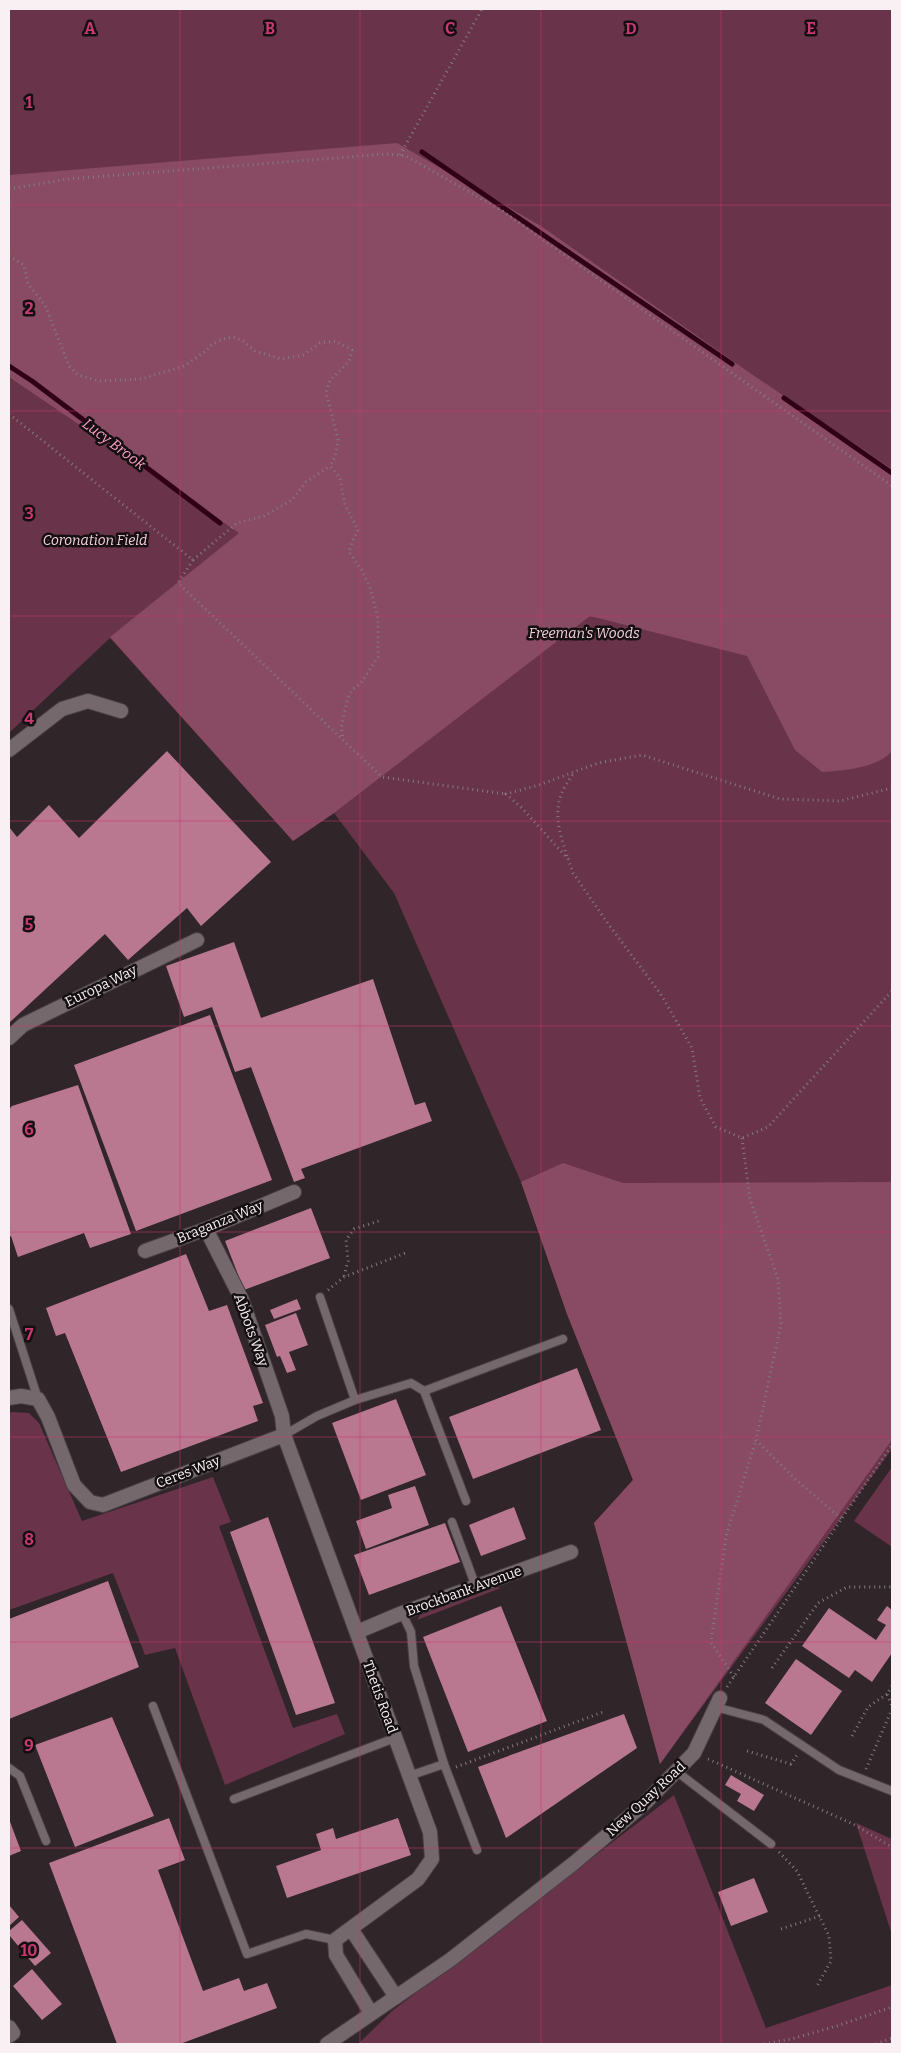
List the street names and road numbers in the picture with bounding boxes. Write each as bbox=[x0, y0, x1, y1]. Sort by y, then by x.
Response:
street label: Europa Way bbox=[62, 961, 140, 1011]
street label: Braganza Way bbox=[174, 1197, 266, 1247]
street label: Abbots Way bbox=[230, 1291, 272, 1369]
street label: Ceres Way bbox=[154, 1452, 223, 1492]
street label: Brockbank Avenue bbox=[404, 1562, 524, 1620]
street label: Thetis Road bbox=[359, 1658, 401, 1736]
street label: New Quay Road bbox=[603, 1758, 689, 1840]

